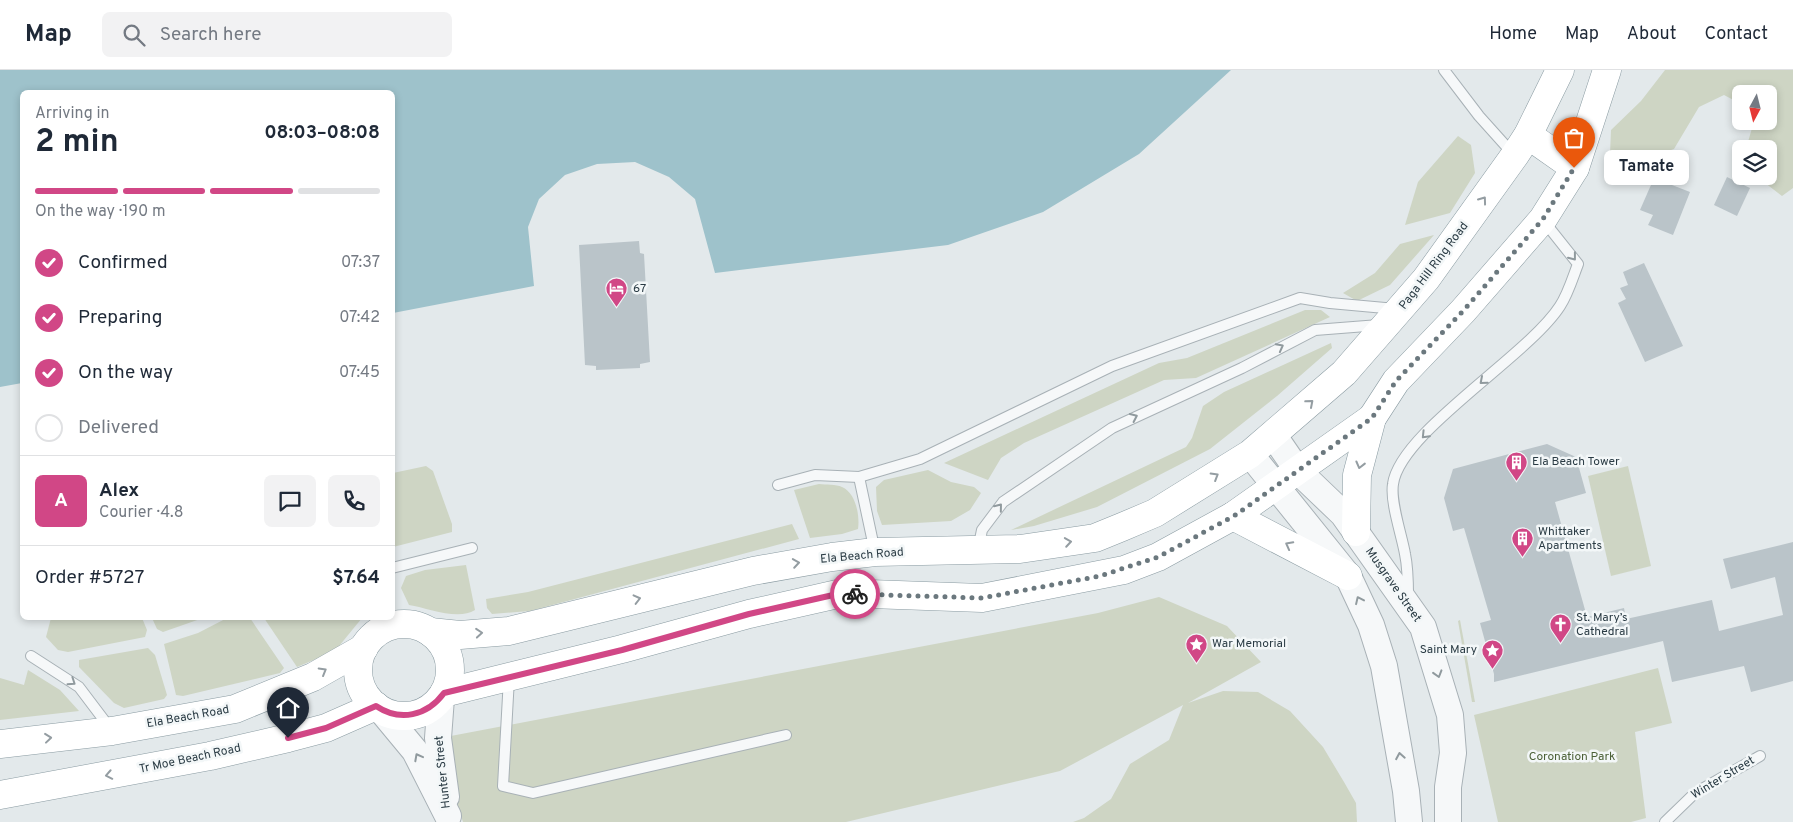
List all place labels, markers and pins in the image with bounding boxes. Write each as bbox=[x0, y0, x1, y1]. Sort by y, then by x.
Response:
pin bbox=[1553, 117, 1595, 168]
callout: Tamate bbox=[1604, 150, 1689, 186]
hotel icon: 67 bbox=[605, 277, 629, 308]
place label: 67 bbox=[633, 281, 646, 297]
building icon: Ela Beach Tower bbox=[1504, 450, 1528, 481]
place label: Ela Beach Tower bbox=[1532, 454, 1620, 470]
place label: Whittaker Apartments bbox=[1538, 524, 1602, 554]
building icon: Whittaker Apartments bbox=[1510, 527, 1534, 558]
place label: St. Mary’s Cathedral bbox=[1576, 610, 1628, 640]
church icon: St. Mary’s Cathedral bbox=[1548, 613, 1572, 644]
place icon: War Memorial bbox=[1184, 632, 1208, 663]
place label: War Memorial bbox=[1212, 636, 1286, 652]
place icon: Saint Mary bbox=[1481, 638, 1505, 669]
place label: Saint Mary bbox=[1420, 642, 1477, 658]
pin bbox=[267, 687, 309, 738]

